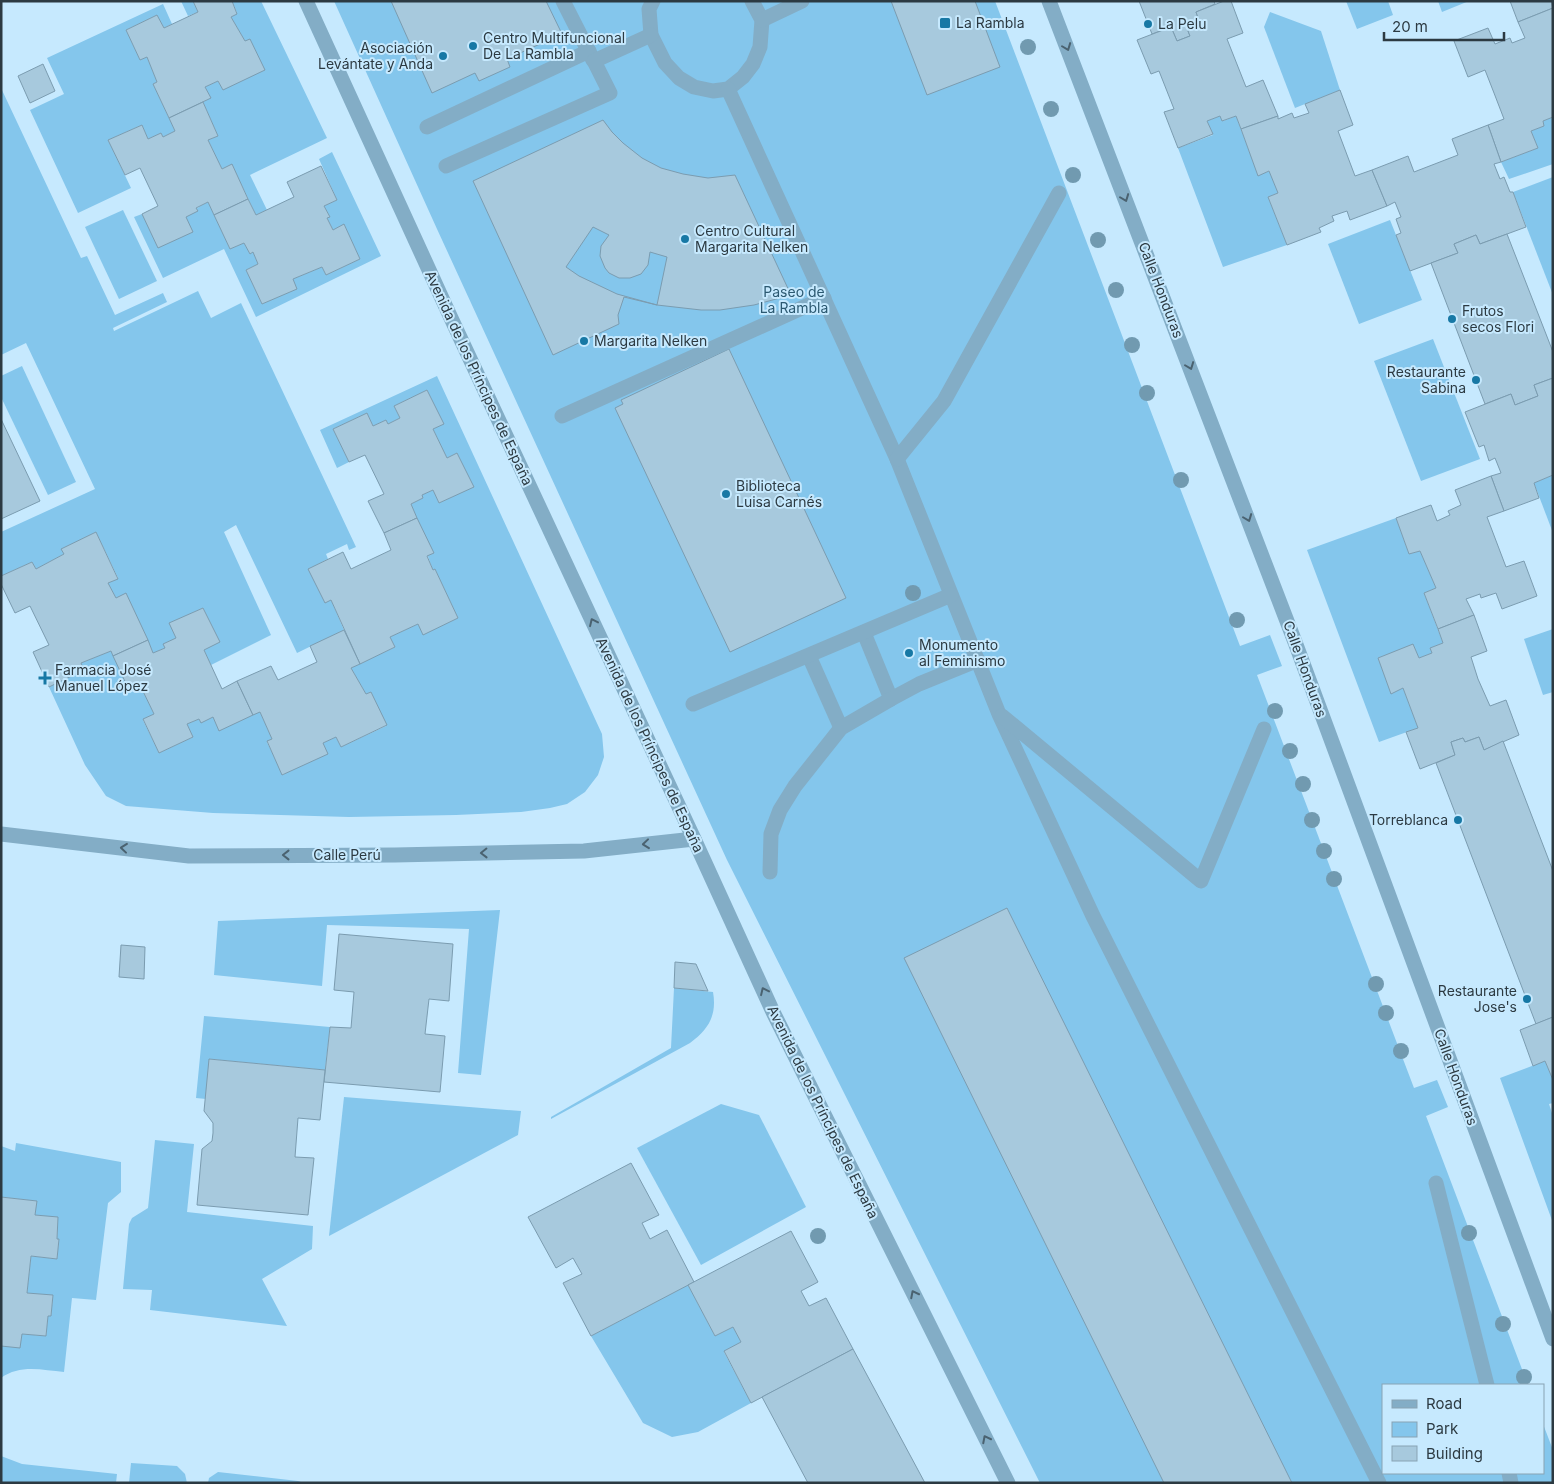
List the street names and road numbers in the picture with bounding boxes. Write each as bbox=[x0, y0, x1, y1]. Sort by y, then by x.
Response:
street label: Calle Honduras bbox=[1135, 239, 1188, 340]
street label: Avenida de los Príncipes de España bbox=[422, 268, 537, 488]
street label: Calle Honduras bbox=[1280, 618, 1331, 719]
street label: Avenida de los Príncipes de España bbox=[593, 635, 708, 855]
street label: Calle Perú bbox=[313, 846, 381, 863]
street label: Avenida de los Príncipes de España bbox=[764, 1002, 883, 1221]
street label: Calle Honduras bbox=[1431, 1026, 1482, 1127]

